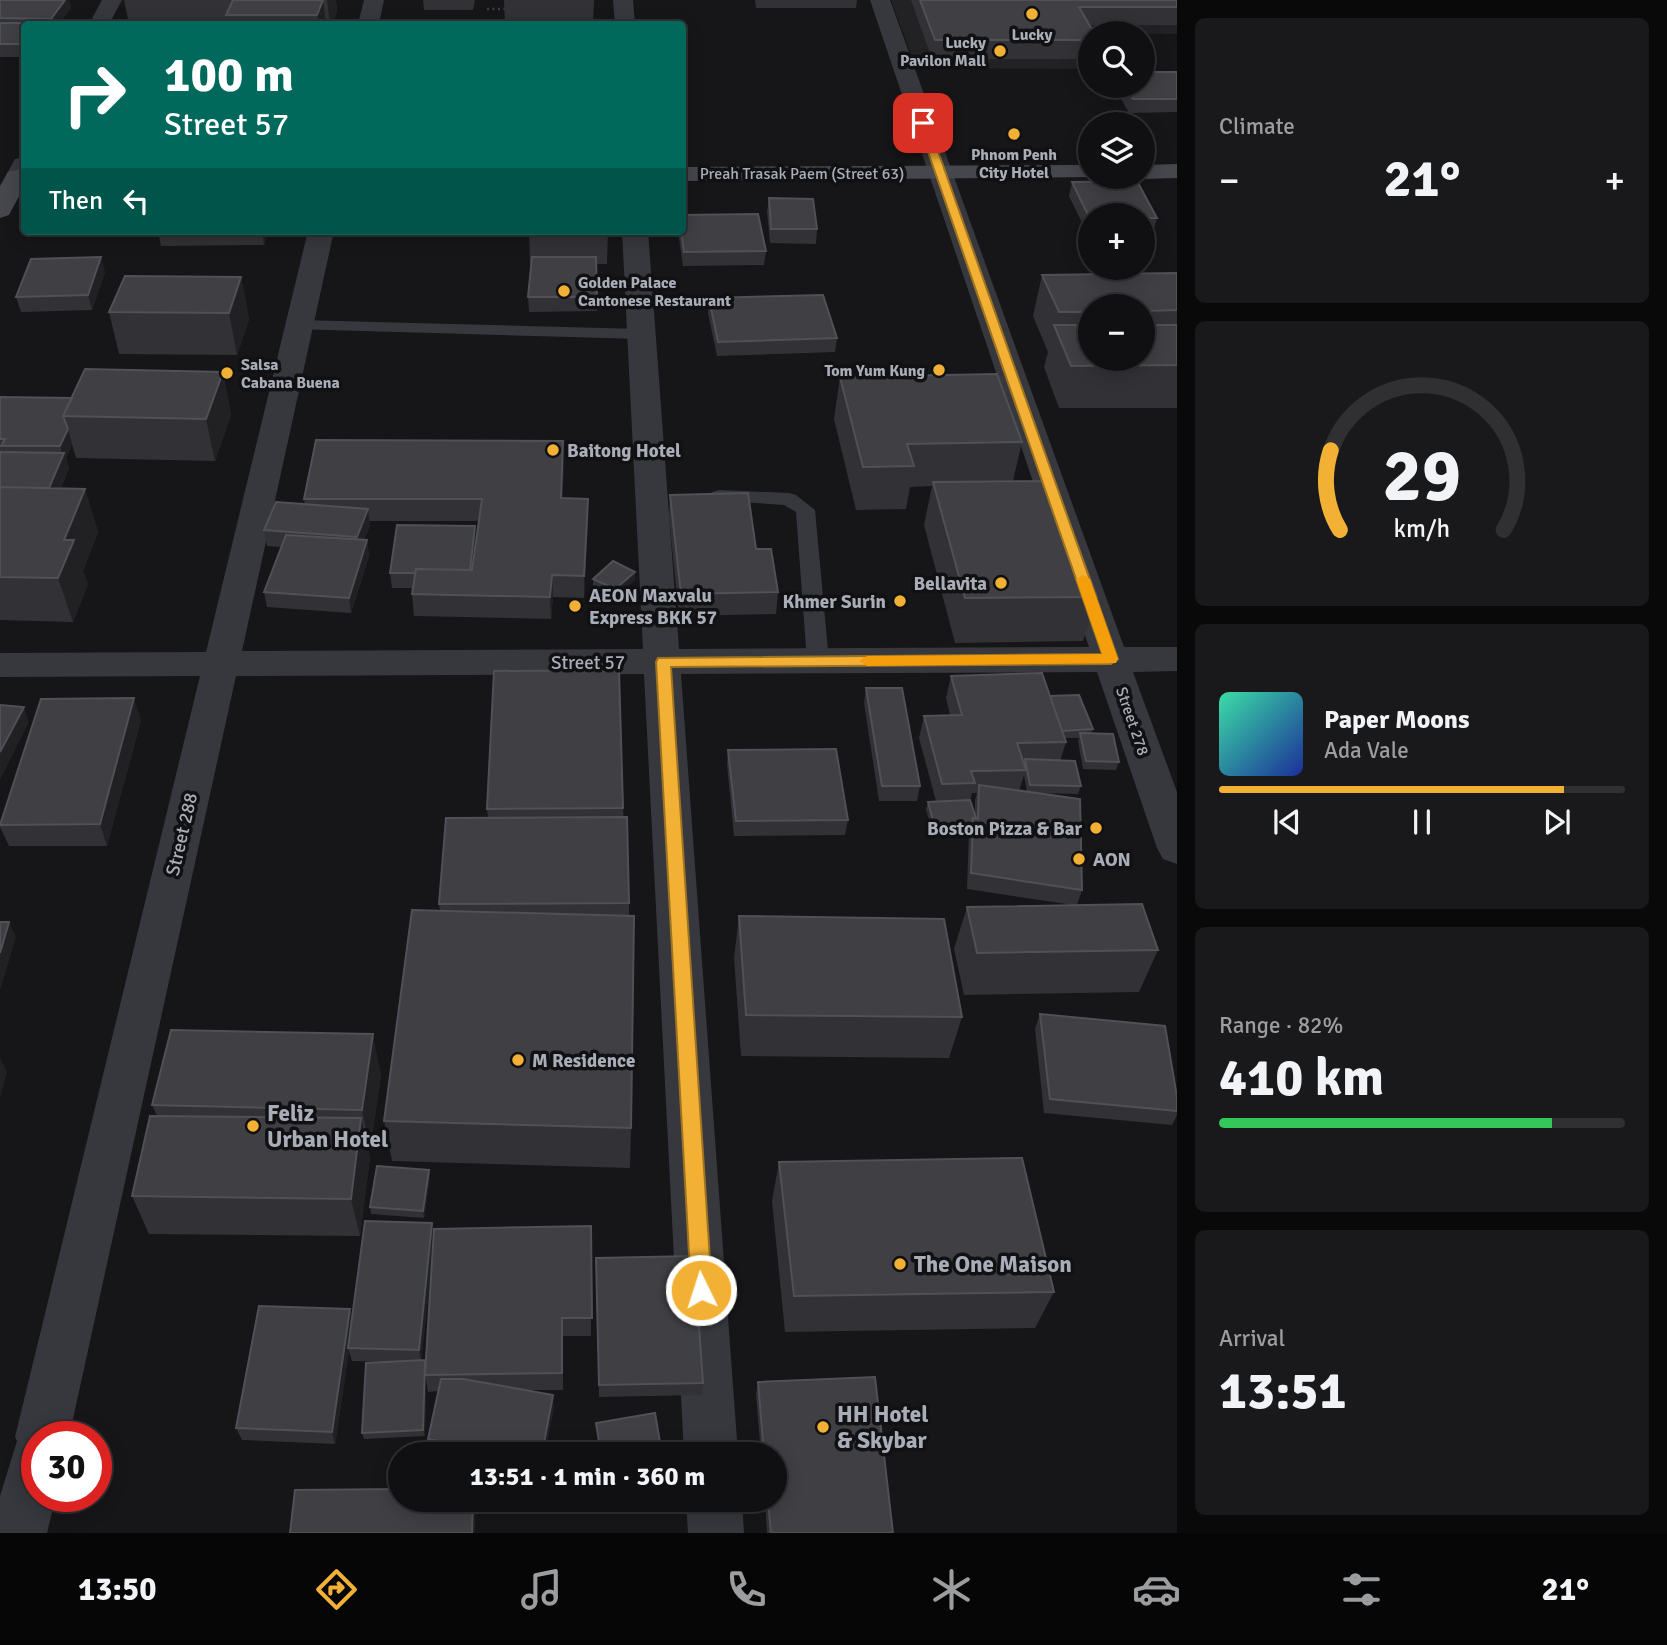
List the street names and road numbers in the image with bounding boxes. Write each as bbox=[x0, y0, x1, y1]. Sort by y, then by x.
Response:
street label: Preah Trasak Paem (Street 63) bbox=[700, 164, 904, 184]
street label: Street 57 bbox=[551, 651, 625, 675]
street label: Street 278 bbox=[1111, 684, 1153, 758]
street label: Street 288 bbox=[161, 790, 203, 878]

